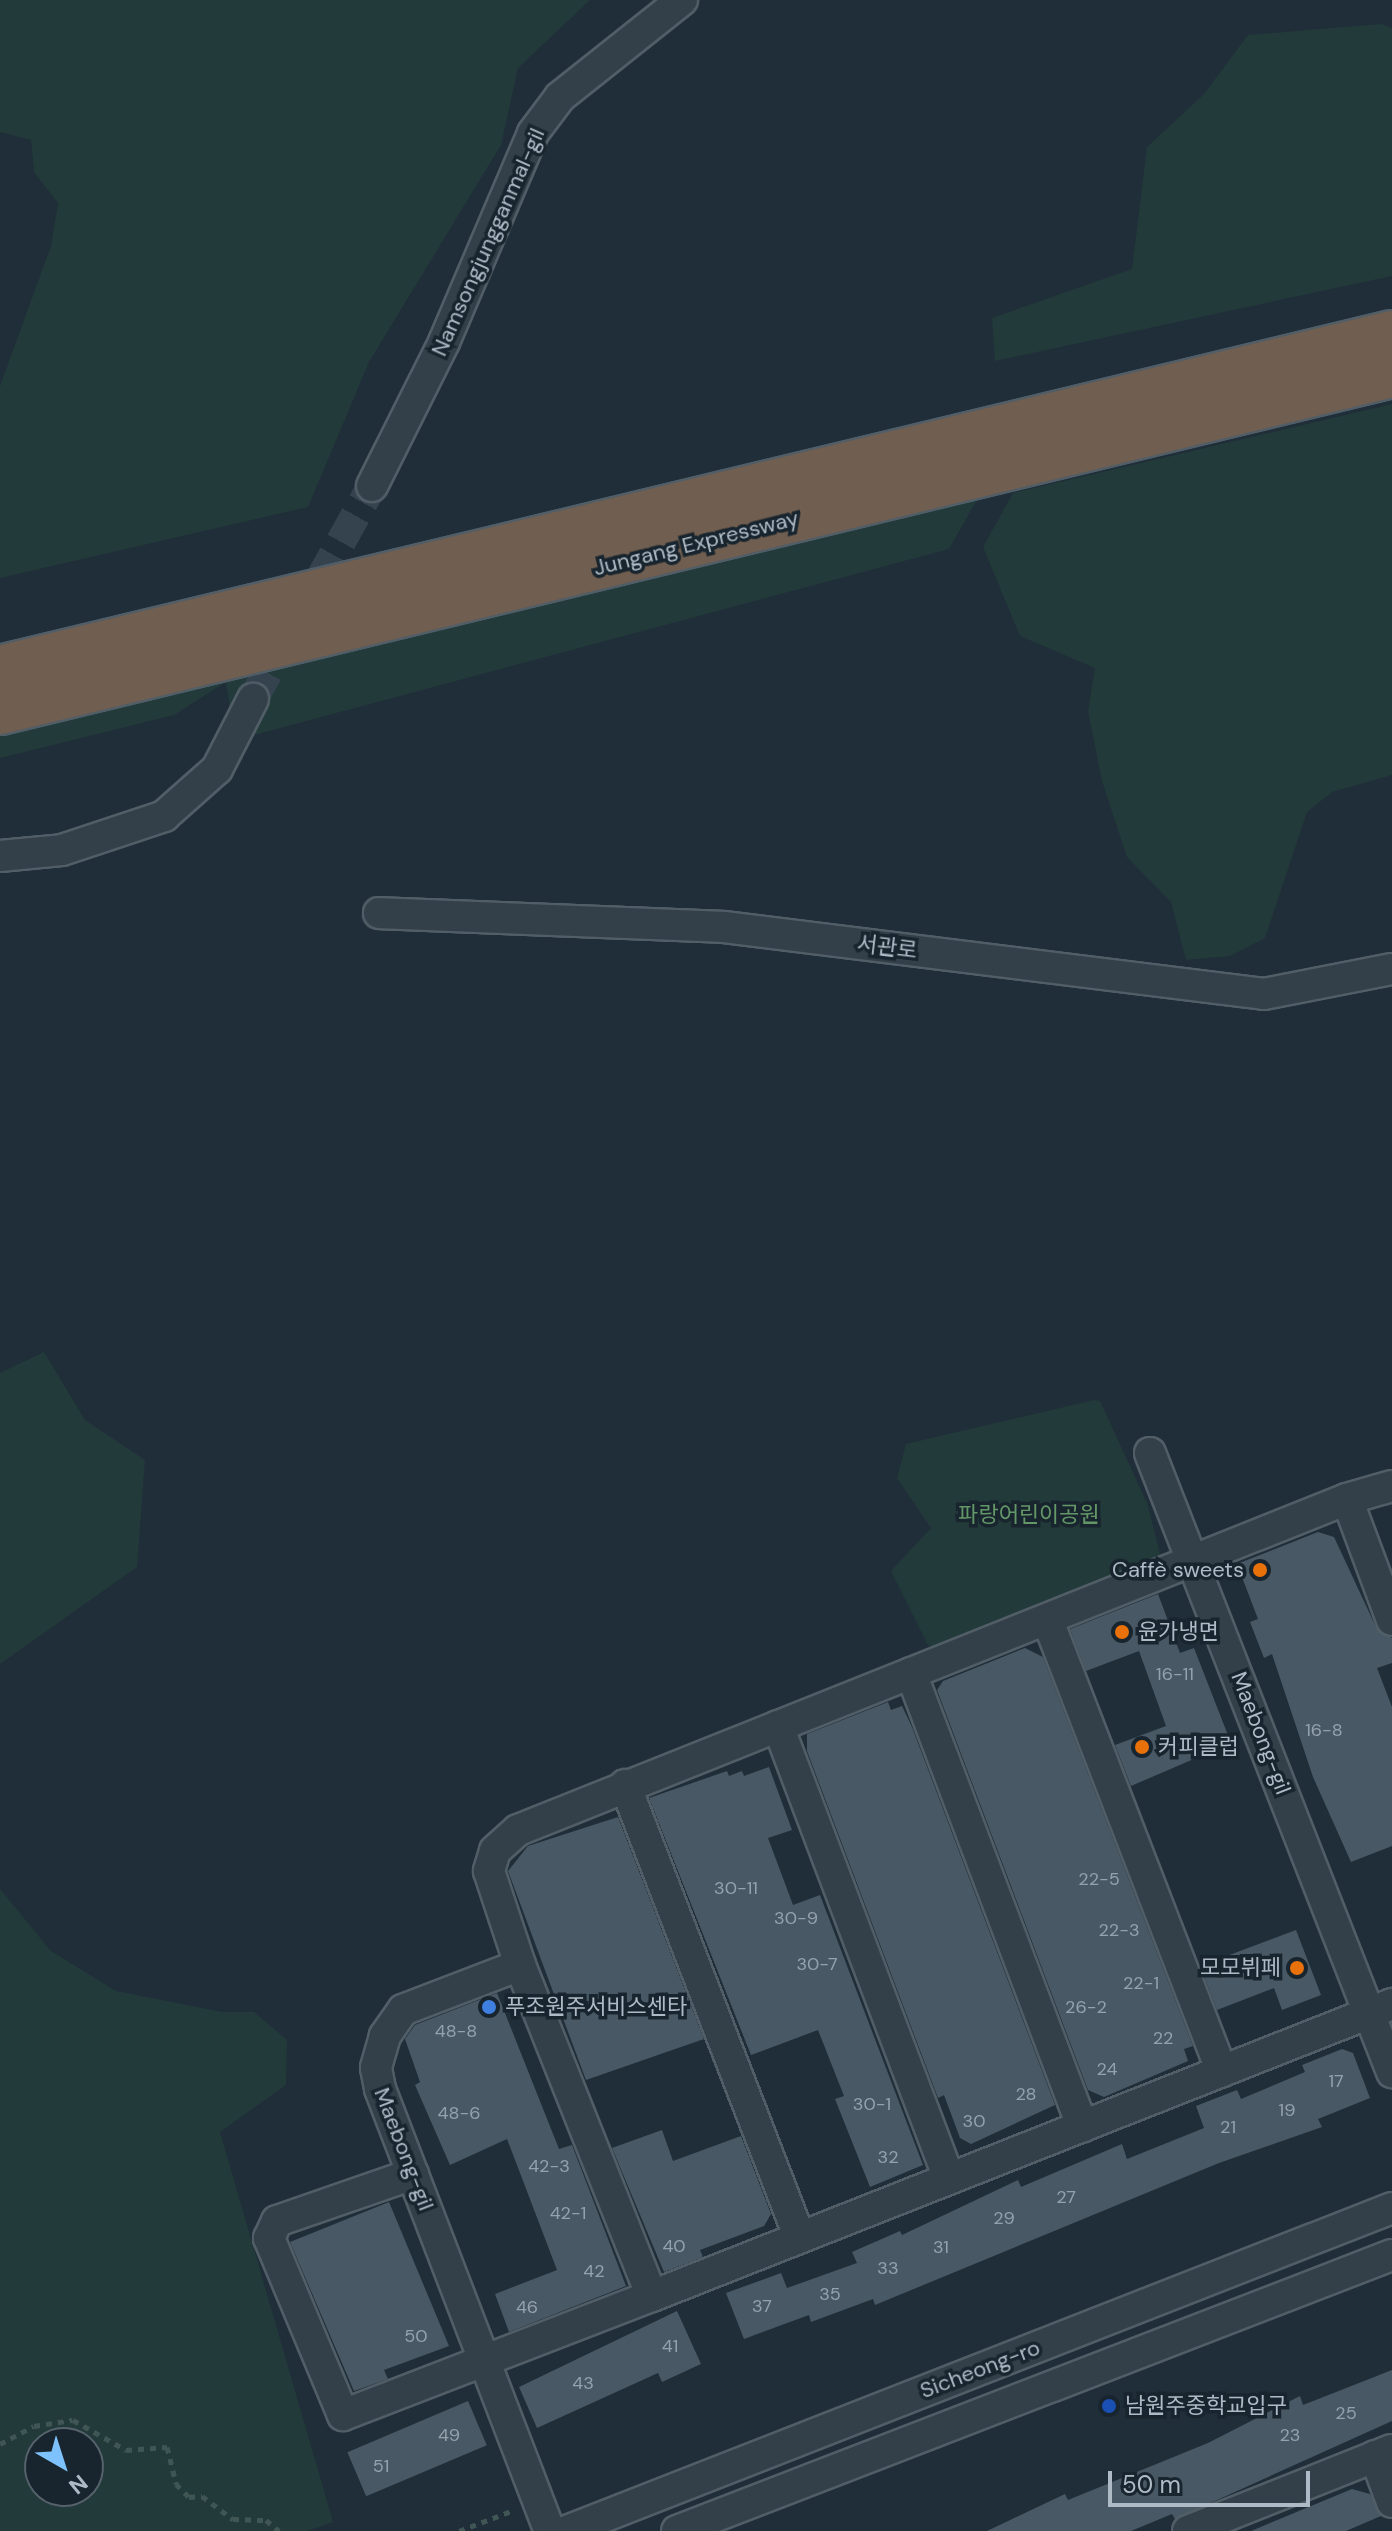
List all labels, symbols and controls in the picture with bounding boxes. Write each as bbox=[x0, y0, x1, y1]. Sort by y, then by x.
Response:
street label: Namsongjungganmal-gil bbox=[426, 124, 550, 360]
street label: Jungang Expressway bbox=[591, 505, 801, 581]
street label: 서관로 bbox=[855, 930, 919, 964]
park label: 파랑어린이공원 bbox=[958, 1502, 1100, 1528]
place label: Caffè sweets bbox=[1112, 1557, 1244, 1583]
marker: Caffè sweets bbox=[1251, 1561, 1269, 1579]
place label: 윤가냉면 bbox=[1138, 1619, 1219, 1645]
marker: 윤가냉면 bbox=[1113, 1623, 1131, 1641]
house number: 16-11 bbox=[1156, 1663, 1194, 1685]
street label: Maebong-gil bbox=[1226, 1668, 1296, 1798]
house number: 16-8 bbox=[1305, 1719, 1343, 1741]
place label: 커피클럽 bbox=[1158, 1734, 1239, 1760]
marker: 커피클럽 bbox=[1133, 1738, 1151, 1756]
house number: 22-5 bbox=[1078, 1868, 1120, 1890]
house number: 30-11 bbox=[714, 1877, 758, 1899]
house number: 30-9 bbox=[774, 1907, 818, 1929]
house number: 22-3 bbox=[1098, 1919, 1140, 1941]
house number: 30-7 bbox=[796, 1953, 838, 1975]
place label: 모모뷔페 bbox=[1200, 1955, 1281, 1981]
marker: 모모뷔페 bbox=[1288, 1959, 1306, 1977]
house number: 22-1 bbox=[1123, 1972, 1159, 1994]
place label: 푸조원주서비스센타 bbox=[505, 1994, 687, 2020]
house number: 26-2 bbox=[1065, 1996, 1107, 2018]
marker: 푸조원주서비스센타 bbox=[480, 1998, 498, 2016]
house number: 48-8 bbox=[435, 2020, 477, 2042]
house number: 22 bbox=[1153, 2027, 1173, 2049]
house number: 24 bbox=[1097, 2058, 1117, 2080]
house number: 17 bbox=[1328, 2070, 1344, 2092]
house number: 28 bbox=[1015, 2083, 1037, 2105]
street label: Maebong-gil bbox=[369, 2084, 439, 2214]
house number: 30-1 bbox=[853, 2093, 891, 2115]
house number: 19 bbox=[1279, 2099, 1295, 2121]
house number: 48-6 bbox=[438, 2102, 480, 2124]
house number: 30 bbox=[963, 2110, 985, 2132]
house number: 21 bbox=[1220, 2116, 1236, 2138]
house number: 32 bbox=[877, 2146, 899, 2168]
house number: 42-3 bbox=[528, 2155, 570, 2177]
house number: 27 bbox=[1056, 2186, 1076, 2208]
house number: 42-1 bbox=[550, 2202, 586, 2224]
house number: 29 bbox=[993, 2207, 1015, 2229]
house number: 40 bbox=[662, 2235, 686, 2257]
house number: 31 bbox=[933, 2236, 949, 2258]
house number: 33 bbox=[877, 2257, 899, 2279]
house number: 42 bbox=[583, 2260, 605, 2282]
house number: 35 bbox=[819, 2283, 841, 2305]
house number: 37 bbox=[752, 2295, 772, 2317]
house number: 46 bbox=[516, 2296, 538, 2318]
house number: 50 bbox=[404, 2325, 428, 2347]
street label: Sicheong-ro bbox=[916, 2334, 1044, 2404]
house number: 41 bbox=[662, 2335, 678, 2357]
house number: 43 bbox=[572, 2372, 594, 2394]
place label: 남원주중학교입구 bbox=[1125, 2393, 1287, 2419]
marker: 남원주중학교입구 bbox=[1100, 2397, 1118, 2415]
house number: 25 bbox=[1335, 2402, 1357, 2424]
house number: 49 bbox=[438, 2424, 460, 2446]
house number: 23 bbox=[1279, 2424, 1301, 2446]
north arrow bbox=[24, 2427, 104, 2507]
house number: 51 bbox=[373, 2455, 389, 2477]
scale bar bbox=[1112, 2455, 1314, 2505]
text: N bbox=[63, 2468, 94, 2501]
text: 50 m bbox=[1122, 2469, 1181, 2500]

